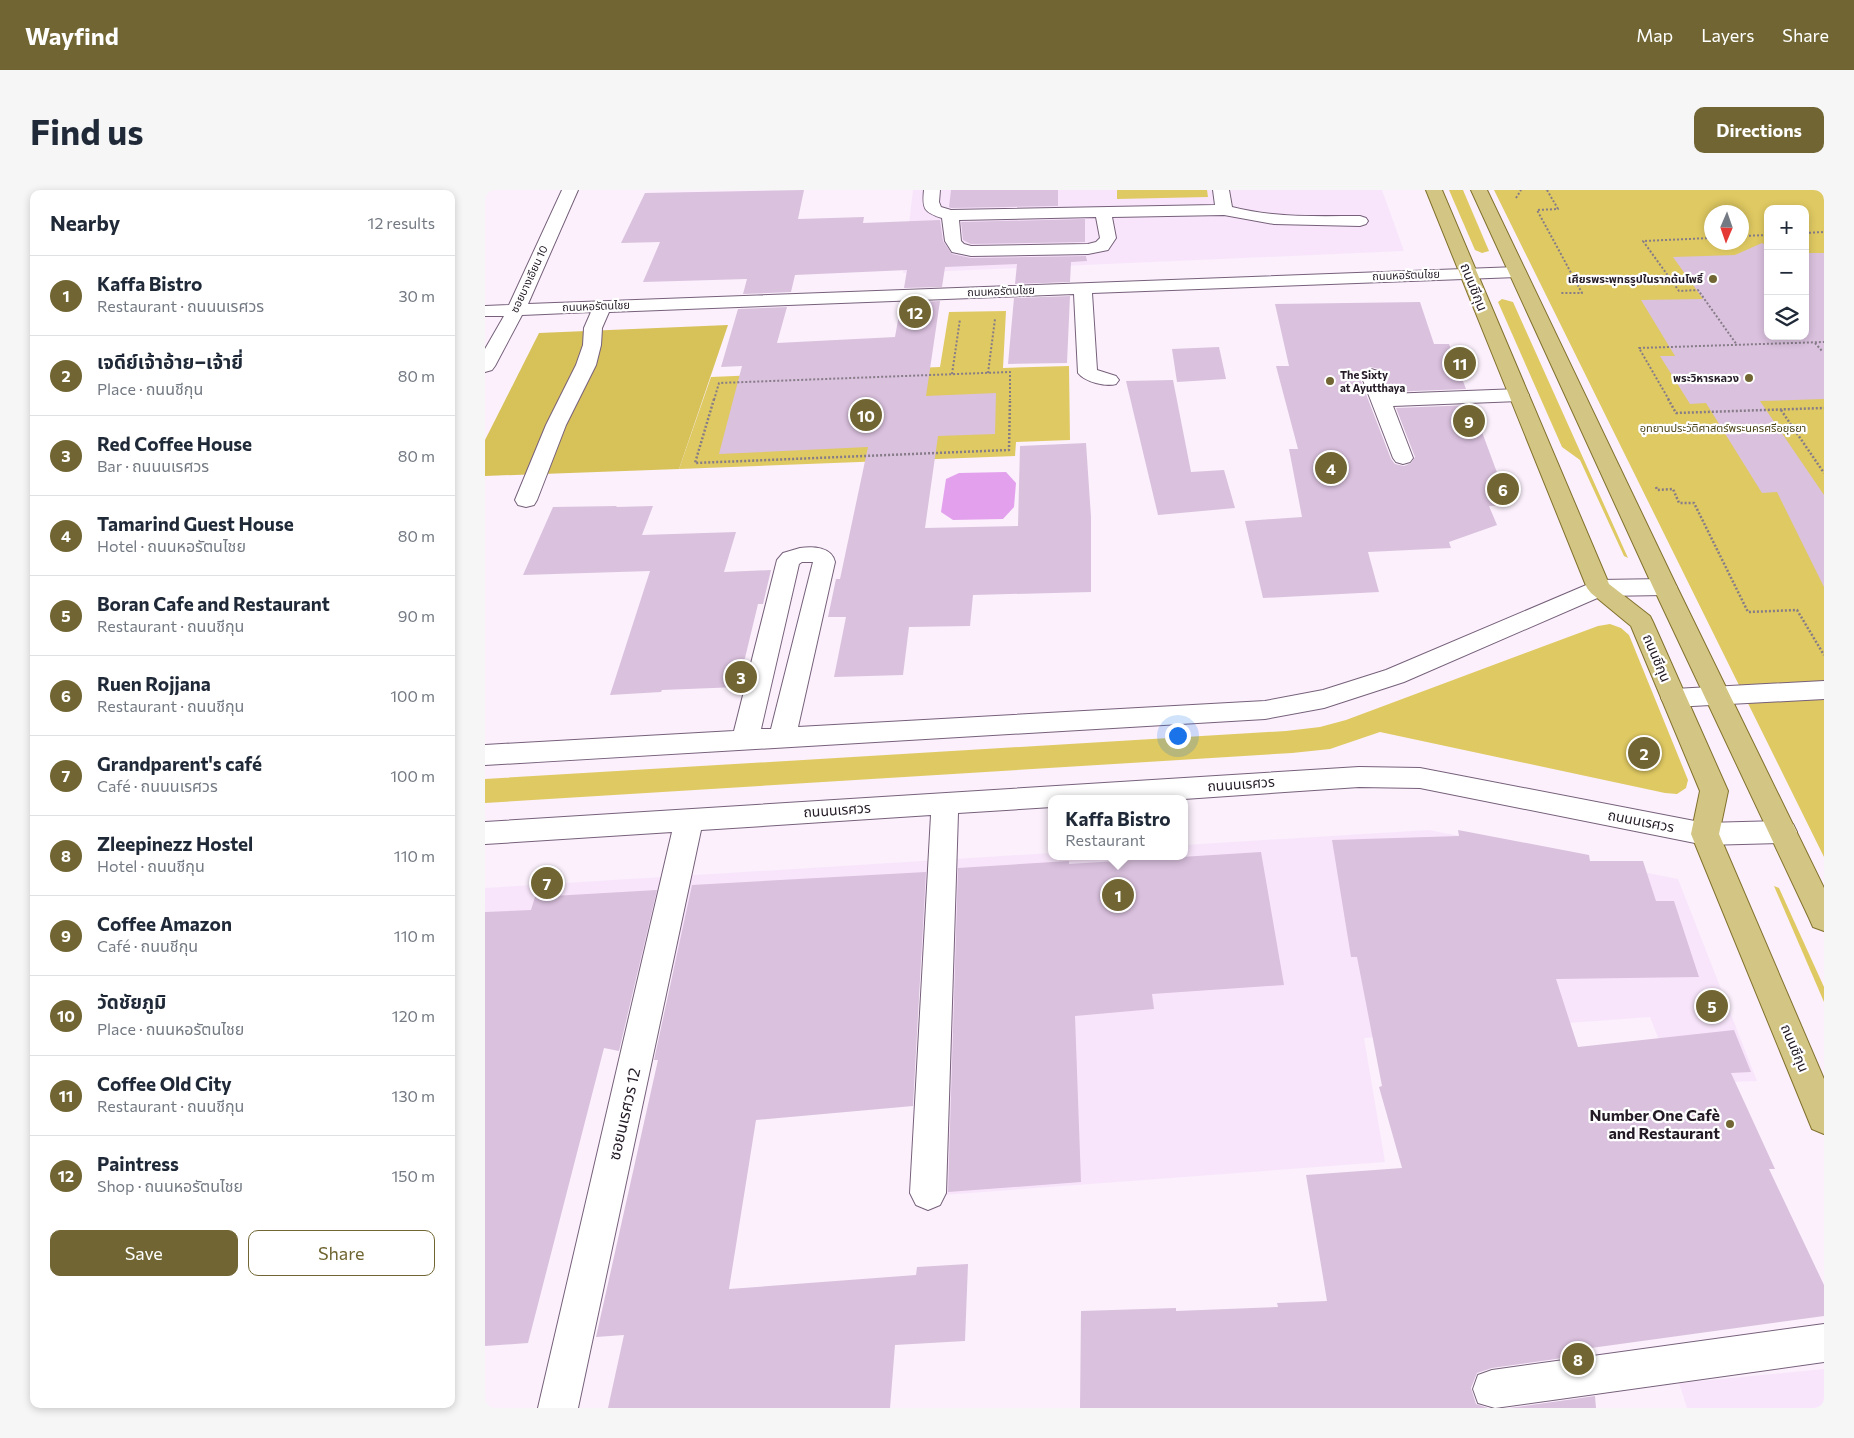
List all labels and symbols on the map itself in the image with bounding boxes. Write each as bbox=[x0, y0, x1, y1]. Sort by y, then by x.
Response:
north arrow bbox=[1704, 205, 1749, 250]
street label: ซอยบางเอียน 10 bbox=[507, 243, 550, 314]
street label: ถนนชีกุน bbox=[1456, 260, 1492, 314]
street label: ถนนหอรัตนไชย bbox=[1372, 267, 1440, 282]
place label: เศียรพระพุทธรูปในรากต้นโพธิ์ bbox=[1568, 272, 1704, 286]
marker: เศียรพระพุทธรูปในรากต้นโพธิ์ bbox=[1707, 273, 1719, 285]
street label: ถนนหอรัตนไชย bbox=[967, 283, 1035, 298]
pin: 12 bbox=[899, 293, 931, 331]
street label: ถนนหอรัตนไชย bbox=[562, 298, 630, 313]
pin: 11 bbox=[1444, 344, 1476, 382]
place label: The Sixty at Ayutthaya bbox=[1340, 368, 1405, 394]
place label: พระวิหารหลวง bbox=[1673, 371, 1739, 384]
marker: พระวิหารหลวง bbox=[1743, 372, 1755, 384]
marker: The Sixty at Ayutthaya bbox=[1324, 375, 1336, 387]
pin: 10 bbox=[850, 396, 882, 434]
pin: 9 bbox=[1453, 402, 1485, 440]
park label: อุทยานประวัติศาสตร์พระนครศรีอยุธยา bbox=[1640, 421, 1806, 435]
pin: 4 bbox=[1315, 449, 1347, 487]
pin: 6 bbox=[1487, 470, 1519, 508]
street label: ถนนชีกุน bbox=[1639, 631, 1675, 685]
pin: 3 bbox=[725, 658, 757, 696]
your location bbox=[1165, 723, 1191, 749]
pin: 2 bbox=[1628, 734, 1660, 772]
street label: ถนนนเรศวร bbox=[1207, 773, 1275, 794]
street label: ถนนนเรศวร bbox=[803, 799, 871, 820]
street label: ถนนนเรศวร bbox=[1606, 806, 1676, 835]
pin: 7 bbox=[531, 864, 563, 902]
pin: 1 bbox=[1102, 876, 1134, 914]
pin: 5 bbox=[1696, 987, 1728, 1025]
street label: ถนนชีกุน bbox=[1777, 1021, 1813, 1075]
street label: ซอยนเรศวร 12 bbox=[604, 1066, 643, 1162]
place label: Number One Cafè and Restaurant bbox=[1590, 1105, 1720, 1142]
marker: Number One Cafè and Restaurant bbox=[1724, 1118, 1736, 1130]
pin: 8 bbox=[1562, 1340, 1594, 1378]

